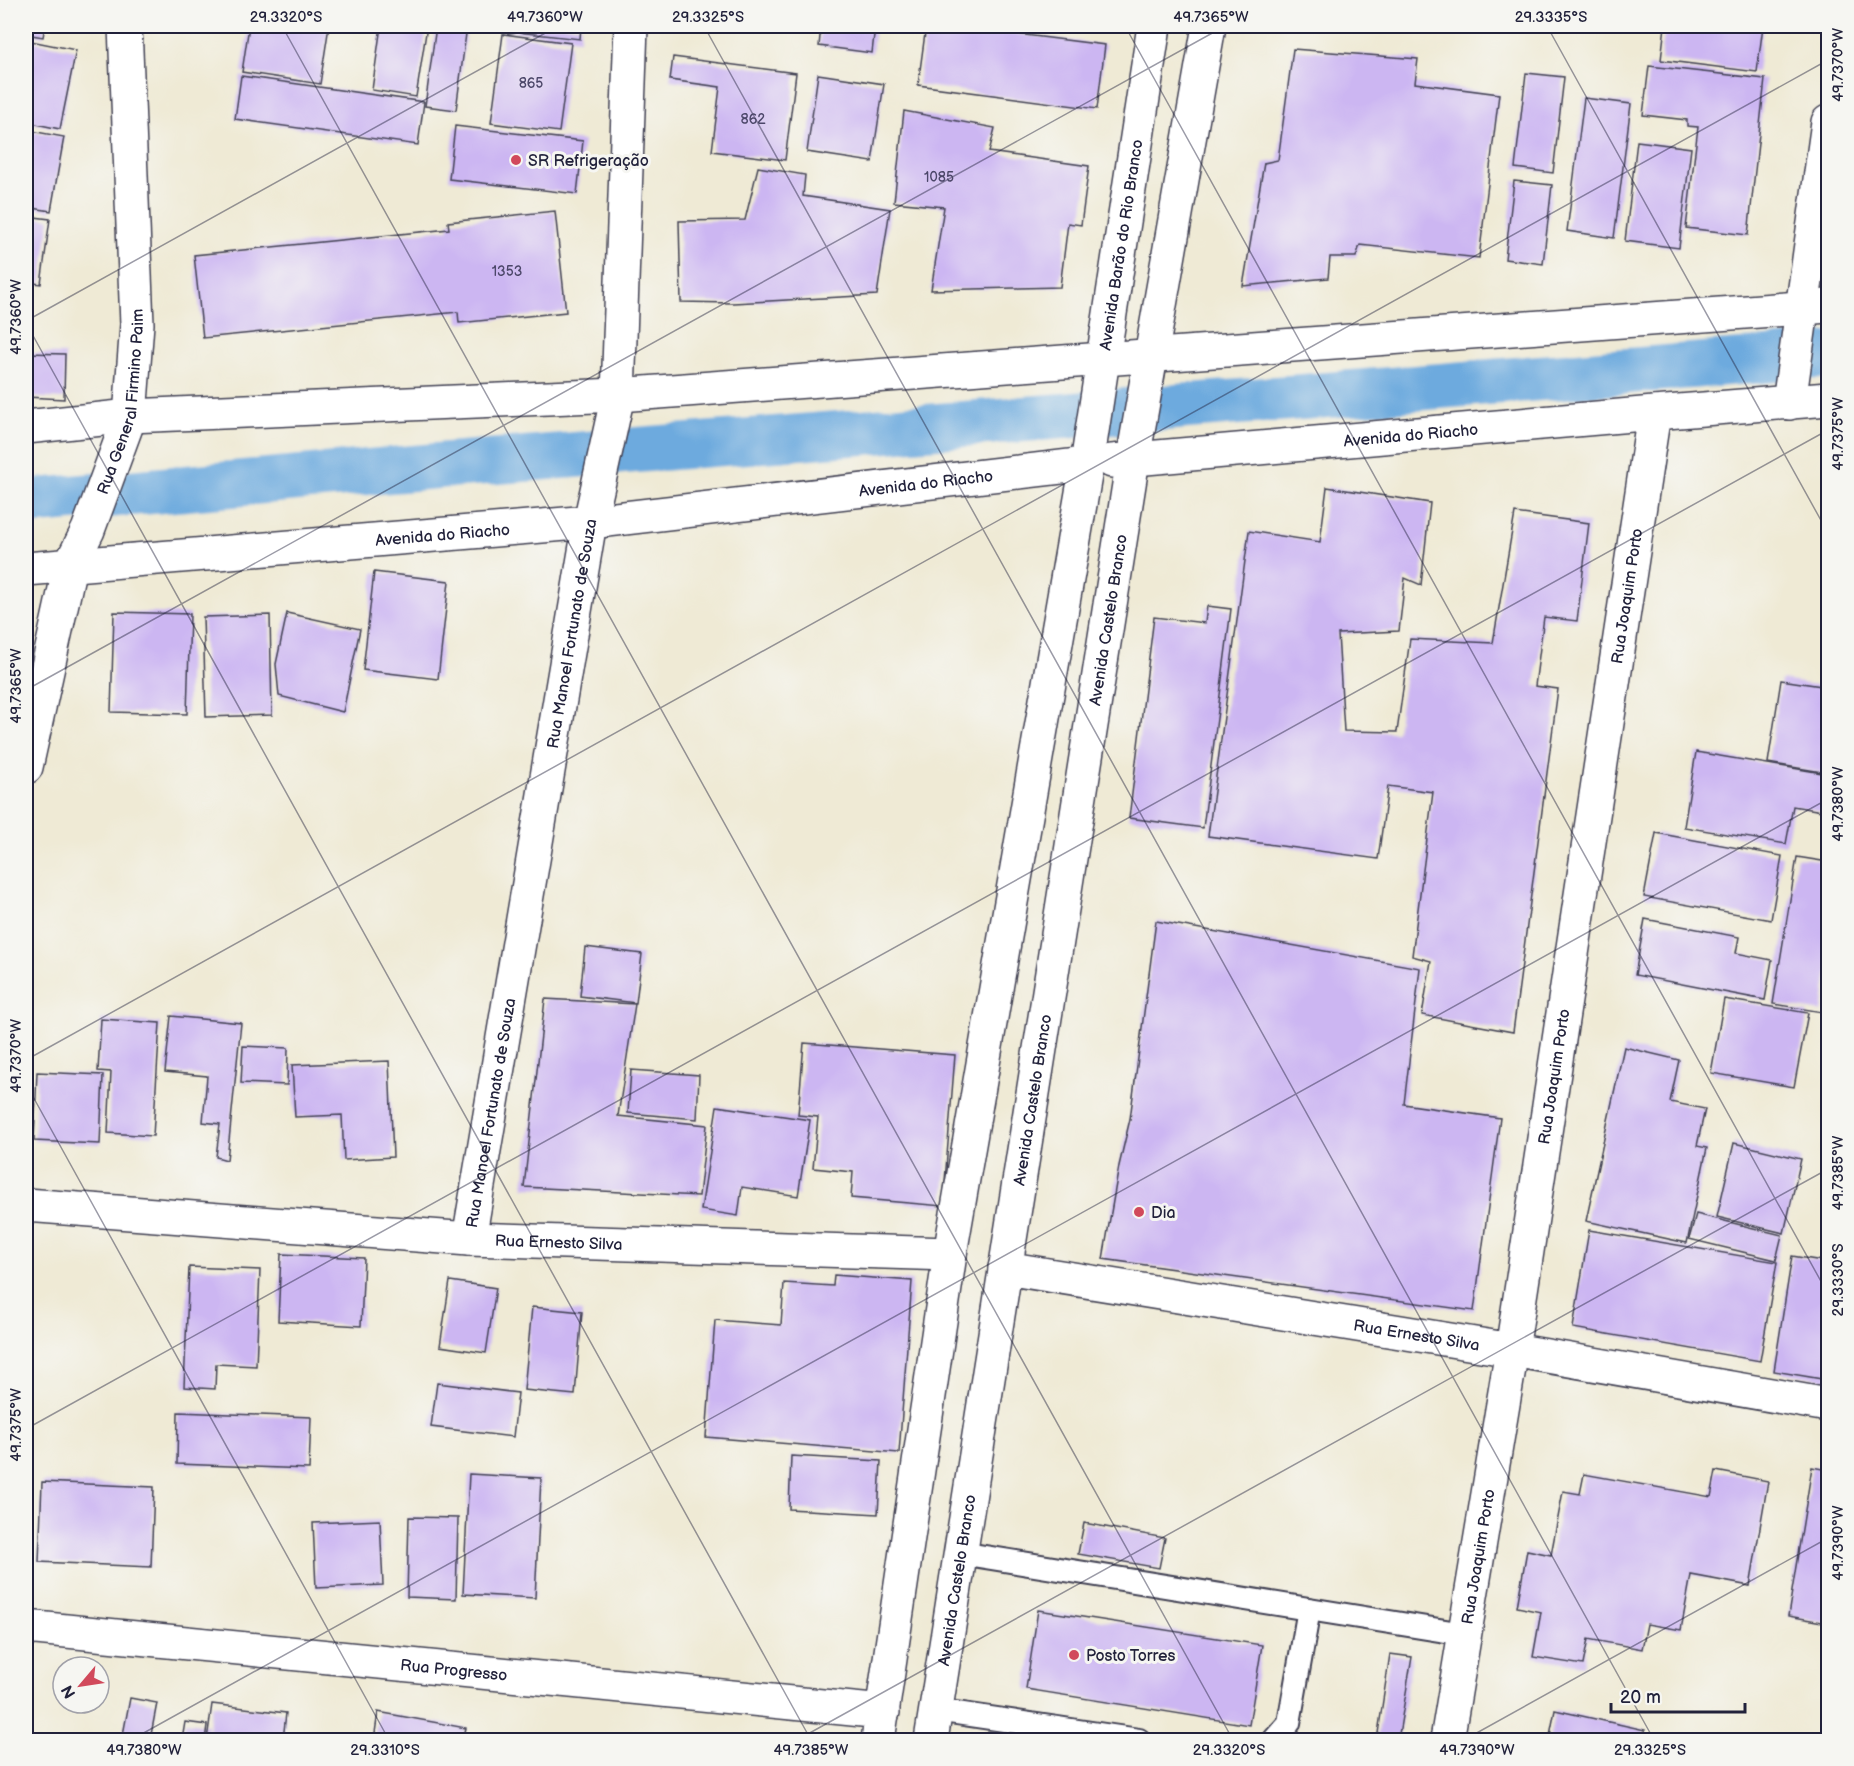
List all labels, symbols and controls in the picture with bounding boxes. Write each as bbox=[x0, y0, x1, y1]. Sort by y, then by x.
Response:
text: 29.3320°S bbox=[250, 8, 322, 27]
text: 49.7360°W bbox=[507, 8, 583, 27]
text: 29.3325°S bbox=[672, 8, 744, 27]
text: 49.7365°W bbox=[1173, 8, 1249, 27]
text: 29.3335°S bbox=[1515, 8, 1587, 27]
text: 49.7370°W bbox=[1829, 28, 1848, 102]
house number: 865 bbox=[519, 75, 543, 92]
house number: 862 bbox=[741, 111, 766, 128]
street label: Avenida Barão do Rio Branco bbox=[1097, 138, 1148, 352]
place label: SR Refrigeração bbox=[528, 152, 649, 171]
marker: SR Refrigeração bbox=[509, 153, 523, 167]
house number: 1085 bbox=[924, 169, 954, 186]
house number: 1353 bbox=[492, 263, 522, 280]
text: 49.7360°W bbox=[7, 279, 26, 355]
street label: Rua General Firmino Paim bbox=[94, 308, 148, 497]
text: 49.7375°W bbox=[1829, 397, 1848, 471]
street label: Avenida do Riacho bbox=[1343, 421, 1479, 451]
street label: Avenida do Riacho bbox=[858, 467, 994, 502]
street label: Rua Manoel Fortunato de Souza bbox=[544, 518, 601, 750]
street label: Avenida do Riacho bbox=[375, 521, 511, 551]
street label: Rua Joaquim Porto bbox=[1608, 527, 1647, 665]
street label: Avenida Castelo Branco bbox=[1086, 533, 1132, 707]
text: 49.7365°W bbox=[7, 648, 26, 724]
text: 49.7380°W bbox=[1829, 766, 1848, 842]
street label: Rua Manoel Fortunato de Souza bbox=[463, 997, 521, 1229]
street label: Rua Joaquim Porto bbox=[1535, 1008, 1575, 1146]
street label: Avenida Castelo Branco bbox=[1011, 1013, 1056, 1187]
text: 49.7370°W bbox=[7, 1019, 26, 1093]
text: 49.7385°W bbox=[1829, 1135, 1848, 1211]
place label: Dia bbox=[1151, 1204, 1175, 1223]
marker: Dia bbox=[1132, 1205, 1146, 1219]
street label: Rua Ernesto Silva bbox=[495, 1232, 623, 1255]
text: 29.3330°S bbox=[1829, 1244, 1848, 1316]
street label: Rua Ernesto Silva bbox=[1352, 1316, 1481, 1356]
text: 49.7375°W bbox=[7, 1388, 26, 1462]
street label: Rua Joaquim Porto bbox=[1458, 1488, 1500, 1626]
street label: Avenida Castelo Branco bbox=[935, 1493, 981, 1667]
text: 49.7390°W bbox=[1829, 1505, 1848, 1581]
place label: Posto Torres bbox=[1086, 1647, 1176, 1666]
marker: Posto Torres bbox=[1067, 1648, 1081, 1662]
north arrow bbox=[51, 1655, 111, 1715]
street label: Rua Progresso bbox=[399, 1656, 508, 1686]
scale bar bbox=[1611, 1676, 1744, 1714]
text: N bbox=[58, 1682, 80, 1701]
text: 20 m bbox=[1620, 1687, 1661, 1708]
text: 49.7380°W bbox=[106, 1741, 182, 1760]
text: 29.3310°S bbox=[350, 1741, 420, 1760]
text: 49.7385°W bbox=[773, 1741, 849, 1760]
text: 29.3320°S bbox=[1193, 1741, 1265, 1760]
text: 49.7390°W bbox=[1439, 1741, 1515, 1760]
text: 29.3325°S bbox=[1614, 1741, 1686, 1760]

